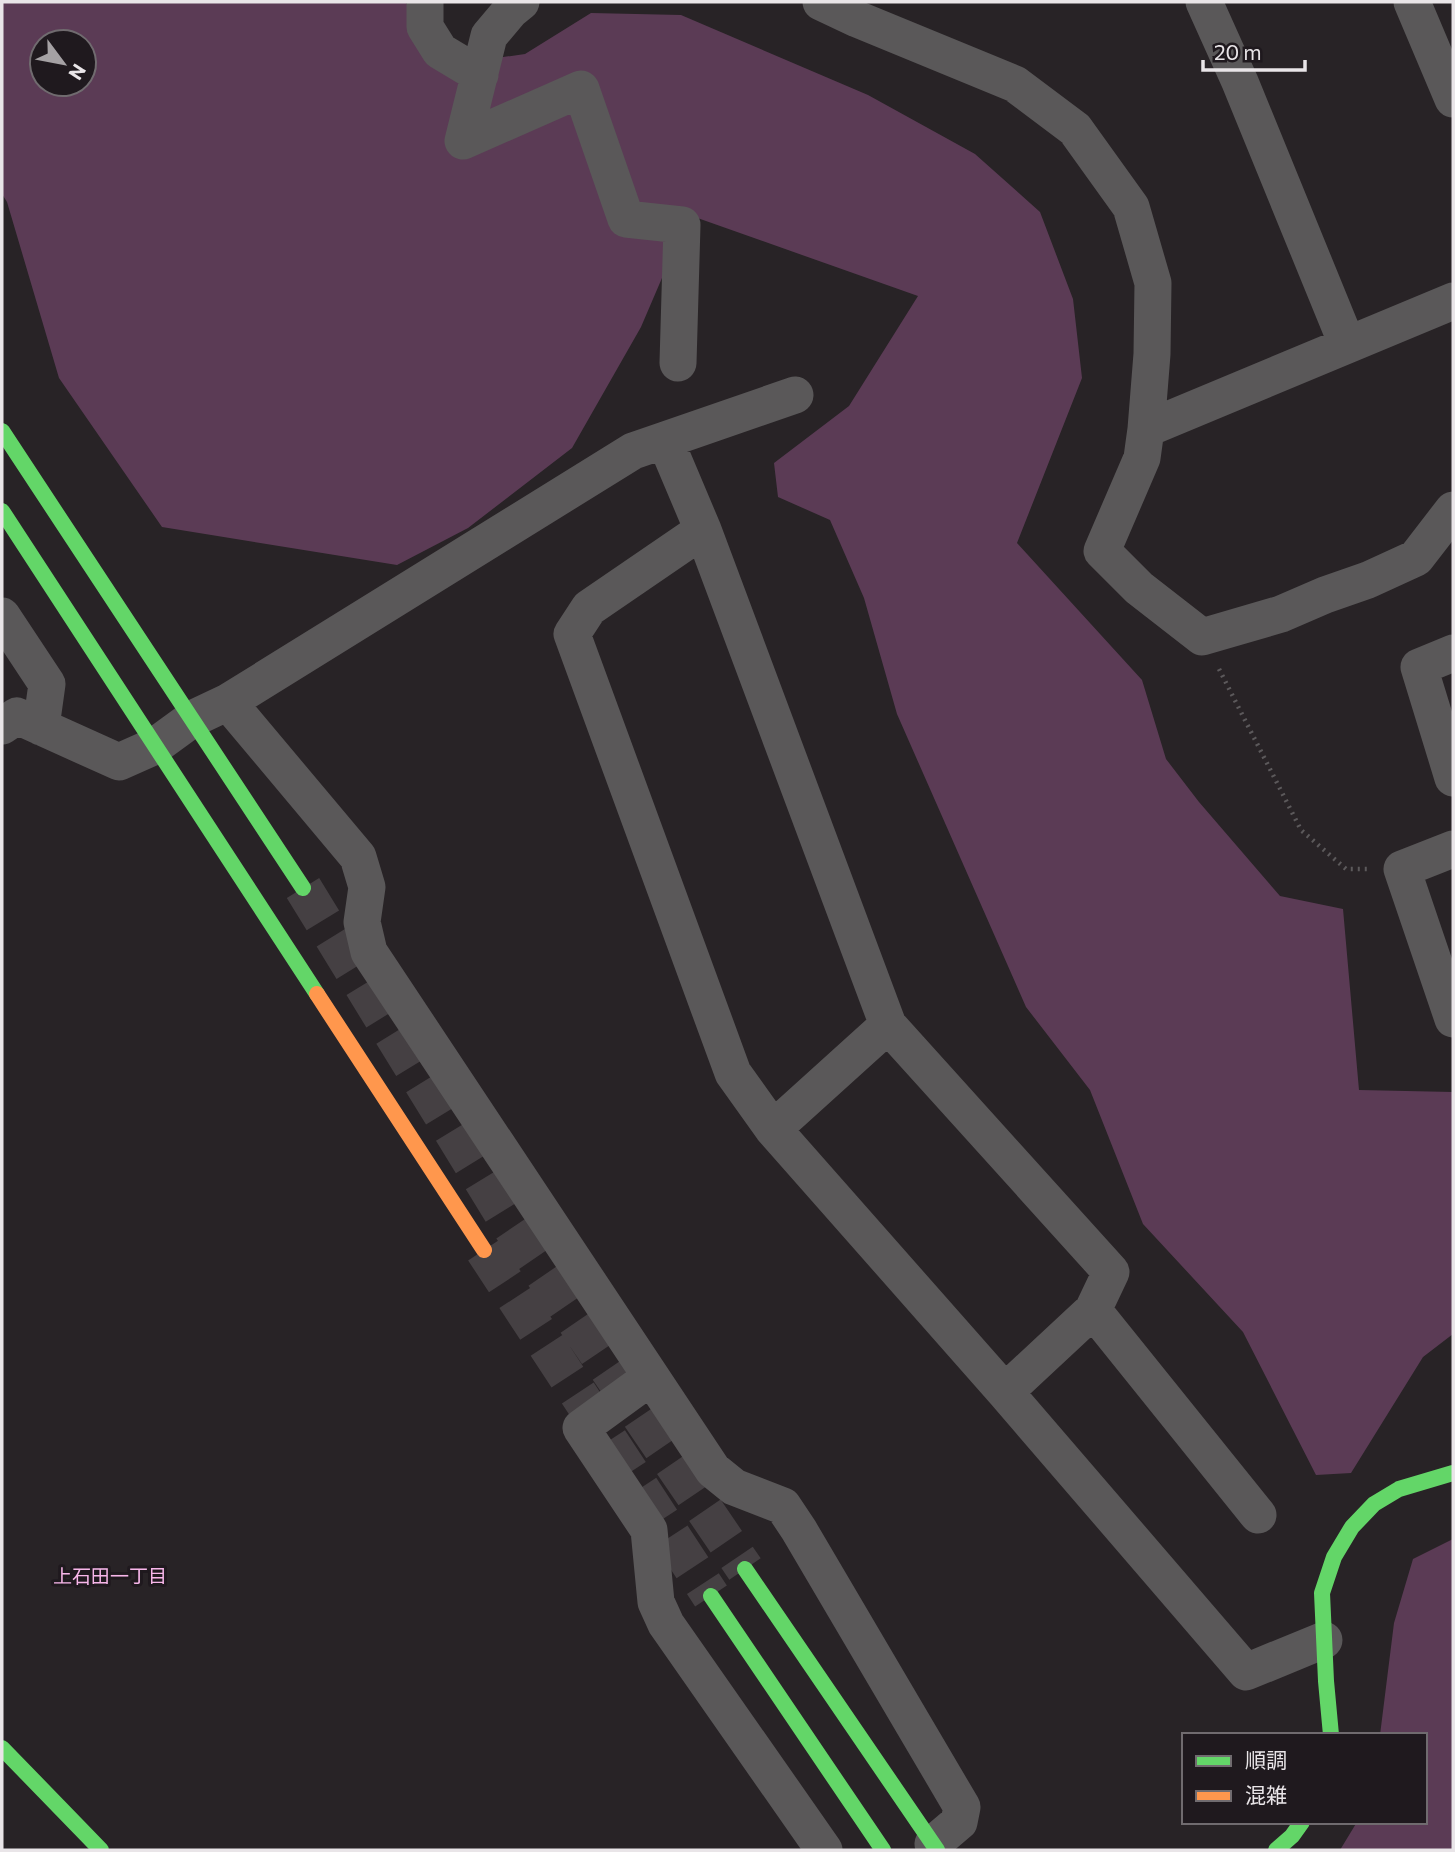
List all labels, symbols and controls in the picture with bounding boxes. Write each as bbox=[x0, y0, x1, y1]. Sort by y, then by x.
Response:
north arrow bbox=[28, 28, 98, 98]
scale bar bbox=[1203, 28, 1304, 72]
text: 20 m bbox=[1214, 39, 1262, 64]
text: N bbox=[64, 60, 91, 84]
district label: 上石田一丁目 bbox=[53, 1564, 167, 1587]
legend bbox=[1182, 1733, 1427, 1824]
text: 順調 bbox=[1245, 1747, 1287, 1772]
text: 混雑 bbox=[1245, 1782, 1287, 1807]

